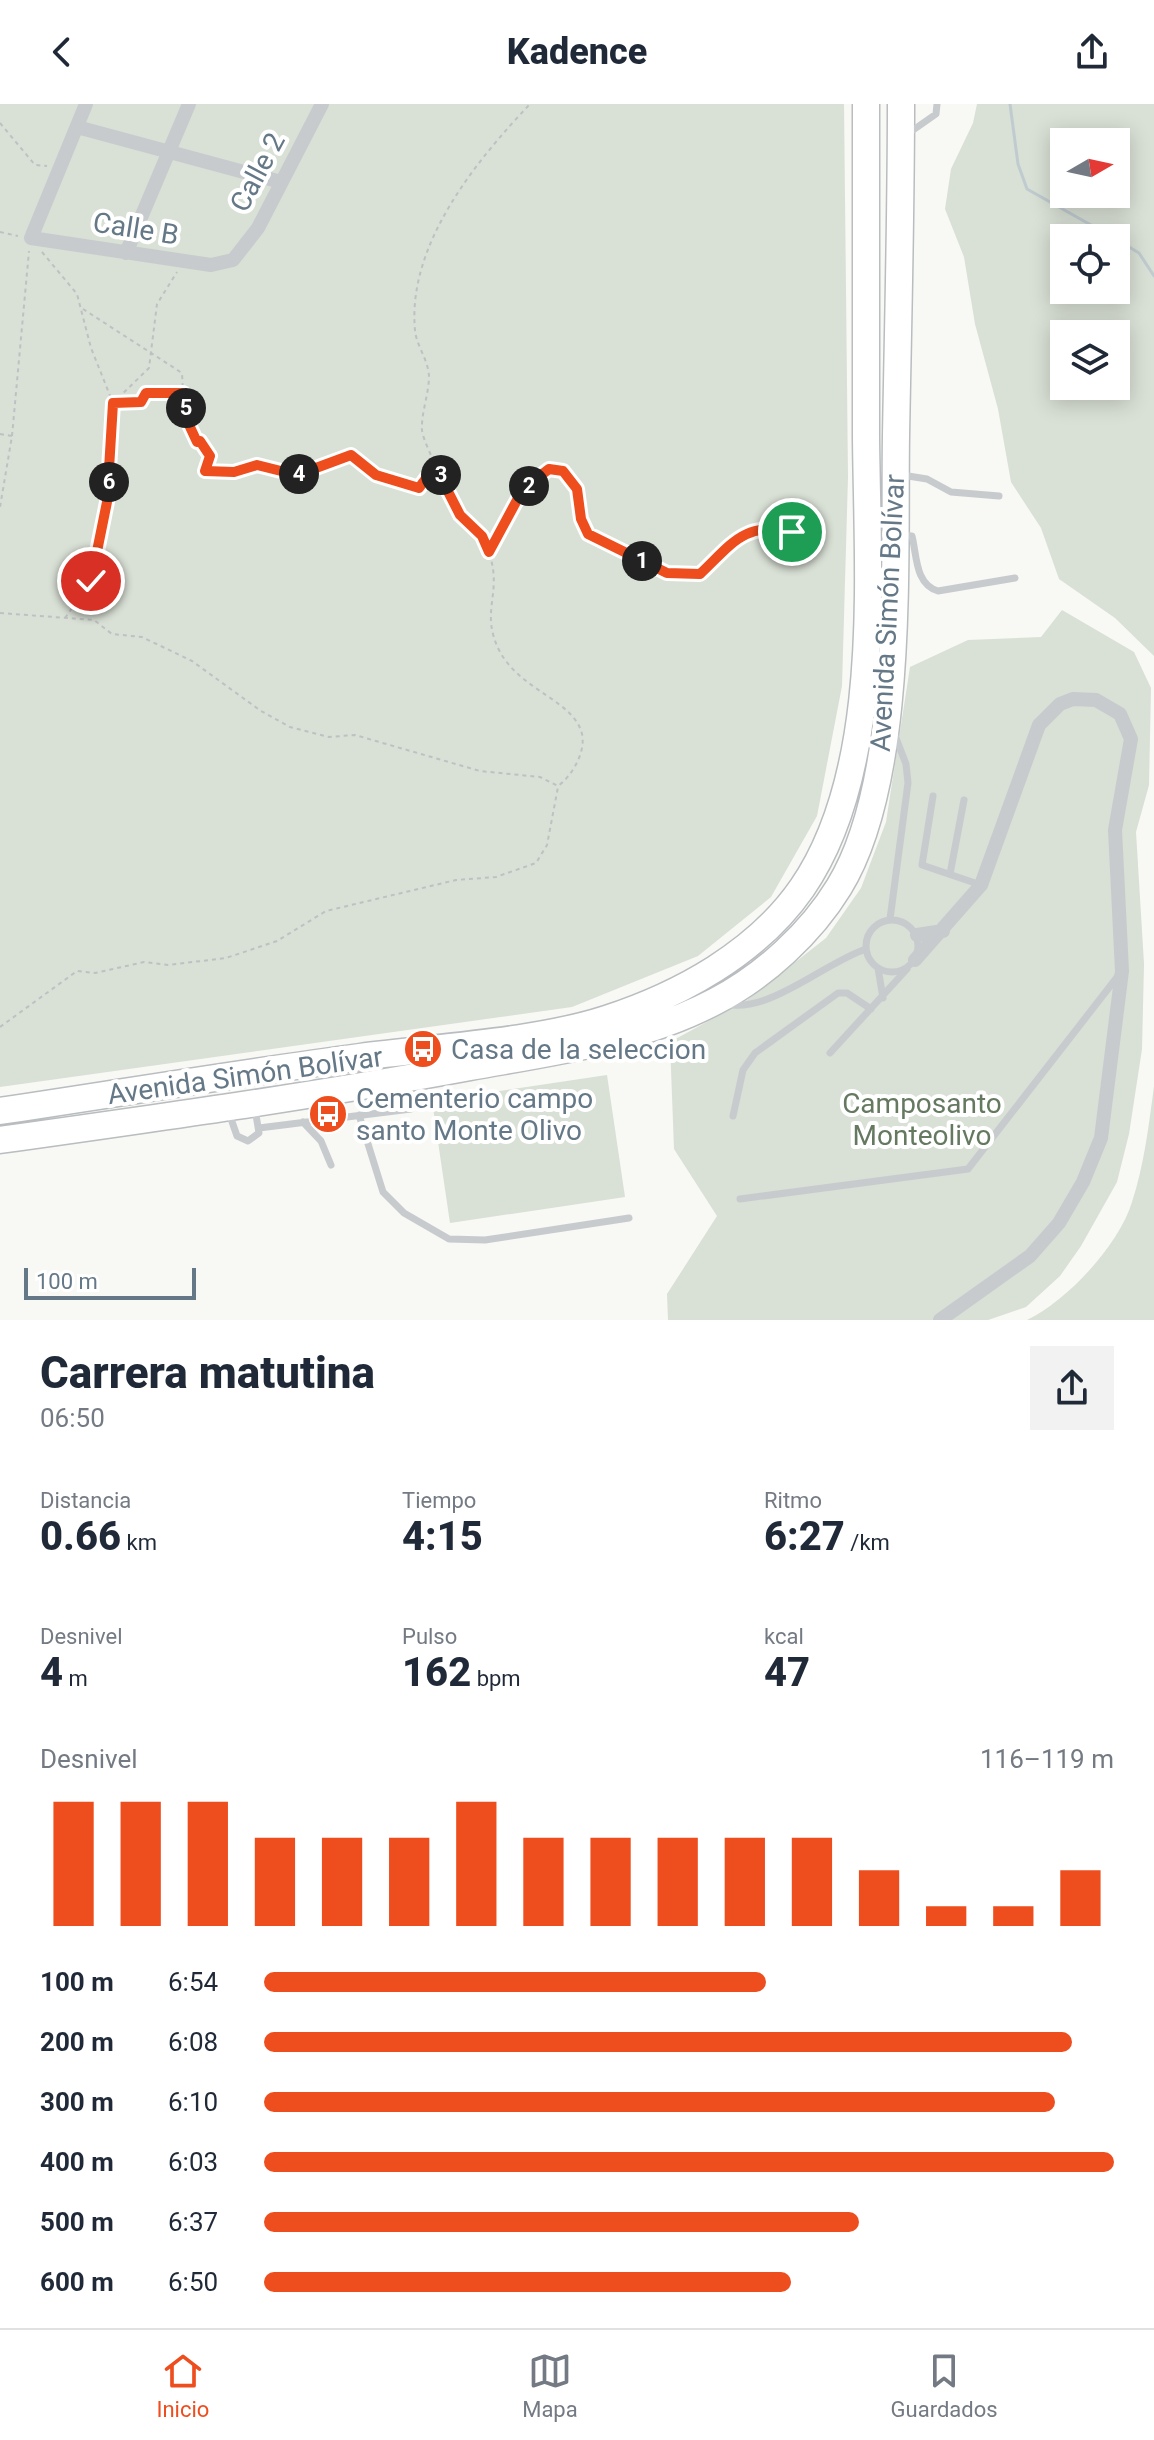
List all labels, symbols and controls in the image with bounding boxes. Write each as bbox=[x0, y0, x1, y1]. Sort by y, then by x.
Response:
icon: back bbox=[40, 30, 84, 74]
icon: share bbox=[1070, 30, 1114, 74]
text: Kadence bbox=[507, 31, 647, 73]
street label: Calle 2 bbox=[223, 127, 292, 217]
north arrow bbox=[1050, 128, 1130, 208]
map controls bbox=[1050, 128, 1130, 400]
street label: Calle B bbox=[91, 205, 181, 252]
button: locate bbox=[1050, 224, 1130, 304]
button: layers bbox=[1050, 320, 1130, 400]
pin: 5 bbox=[166, 388, 206, 428]
text: 5 bbox=[180, 395, 192, 420]
pin: 4 bbox=[279, 454, 319, 494]
pin: 3 bbox=[421, 455, 461, 495]
text: 4 bbox=[293, 461, 305, 486]
pin: 6 bbox=[89, 462, 129, 502]
text: 3 bbox=[435, 462, 447, 487]
pin: 2 bbox=[509, 466, 549, 506]
text: 6 bbox=[103, 469, 115, 494]
text: 2 bbox=[523, 473, 535, 498]
street label: Avenida Simón Bolívar bbox=[864, 473, 911, 753]
pin bbox=[758, 498, 826, 566]
icon: arrive bbox=[770, 510, 814, 554]
pin: 1 bbox=[622, 541, 662, 581]
pin bbox=[57, 547, 125, 615]
text: 1 bbox=[636, 548, 648, 573]
icon: check bbox=[69, 559, 113, 603]
bus stop icon: Casa de la seleccion bbox=[402, 1028, 444, 1070]
place label: Casa de la seleccion bbox=[451, 1033, 706, 1066]
street label: Avenida Simón Bolívar bbox=[105, 1040, 385, 1111]
place label: Cementerio campo santo Monte Olivo bbox=[356, 1082, 593, 1147]
park label: Camposanto Monteolivo bbox=[842, 1087, 1002, 1152]
bus stop icon: Cementerio campo santo Monte Olivo bbox=[307, 1093, 349, 1135]
scale bar bbox=[24, 1264, 196, 1300]
text: 100 m bbox=[36, 1269, 98, 1294]
button: share bbox=[1030, 1346, 1114, 1430]
text: Carrera matutina bbox=[40, 1347, 375, 1399]
text: 06:50 bbox=[40, 1403, 105, 1433]
text: Distancia bbox=[40, 1488, 131, 1513]
text: Tiempo bbox=[402, 1488, 476, 1513]
text: Ritmo bbox=[764, 1488, 822, 1513]
text: 0.66 bbox=[40, 1513, 121, 1560]
text: 4:15 bbox=[402, 1513, 483, 1560]
text: 6:27 bbox=[764, 1513, 845, 1560]
text: km bbox=[121, 1530, 157, 1555]
text: /km bbox=[845, 1530, 890, 1555]
text: Desnivel bbox=[40, 1624, 123, 1649]
text: Pulso bbox=[402, 1624, 457, 1649]
text: kcal bbox=[764, 1624, 804, 1649]
text: 4 bbox=[40, 1649, 63, 1696]
text: 162 bbox=[402, 1649, 471, 1696]
text: 47 bbox=[764, 1649, 810, 1696]
text: m bbox=[63, 1666, 88, 1691]
text: bpm bbox=[471, 1666, 521, 1691]
text: Desnivel bbox=[40, 1744, 138, 1774]
text: 116–119 m bbox=[980, 1744, 1114, 1774]
text: 100 m bbox=[40, 1967, 114, 1997]
text: 6:54 bbox=[168, 1967, 218, 1997]
text: 200 m bbox=[40, 2027, 114, 2057]
text: 6:08 bbox=[168, 2027, 218, 2057]
text: 300 m bbox=[40, 2087, 114, 2117]
text: 6:10 bbox=[168, 2087, 218, 2117]
text: 400 m bbox=[40, 2147, 114, 2177]
text: 6:03 bbox=[168, 2147, 218, 2177]
text: 500 m bbox=[40, 2207, 114, 2237]
text: 6:37 bbox=[168, 2207, 218, 2237]
text: 600 m bbox=[40, 2267, 114, 2297]
text: 6:50 bbox=[168, 2267, 218, 2297]
tab: Inicio bbox=[156, 2349, 209, 2422]
tab: Mapa bbox=[522, 2349, 578, 2422]
tab: Guardados bbox=[891, 2349, 998, 2422]

